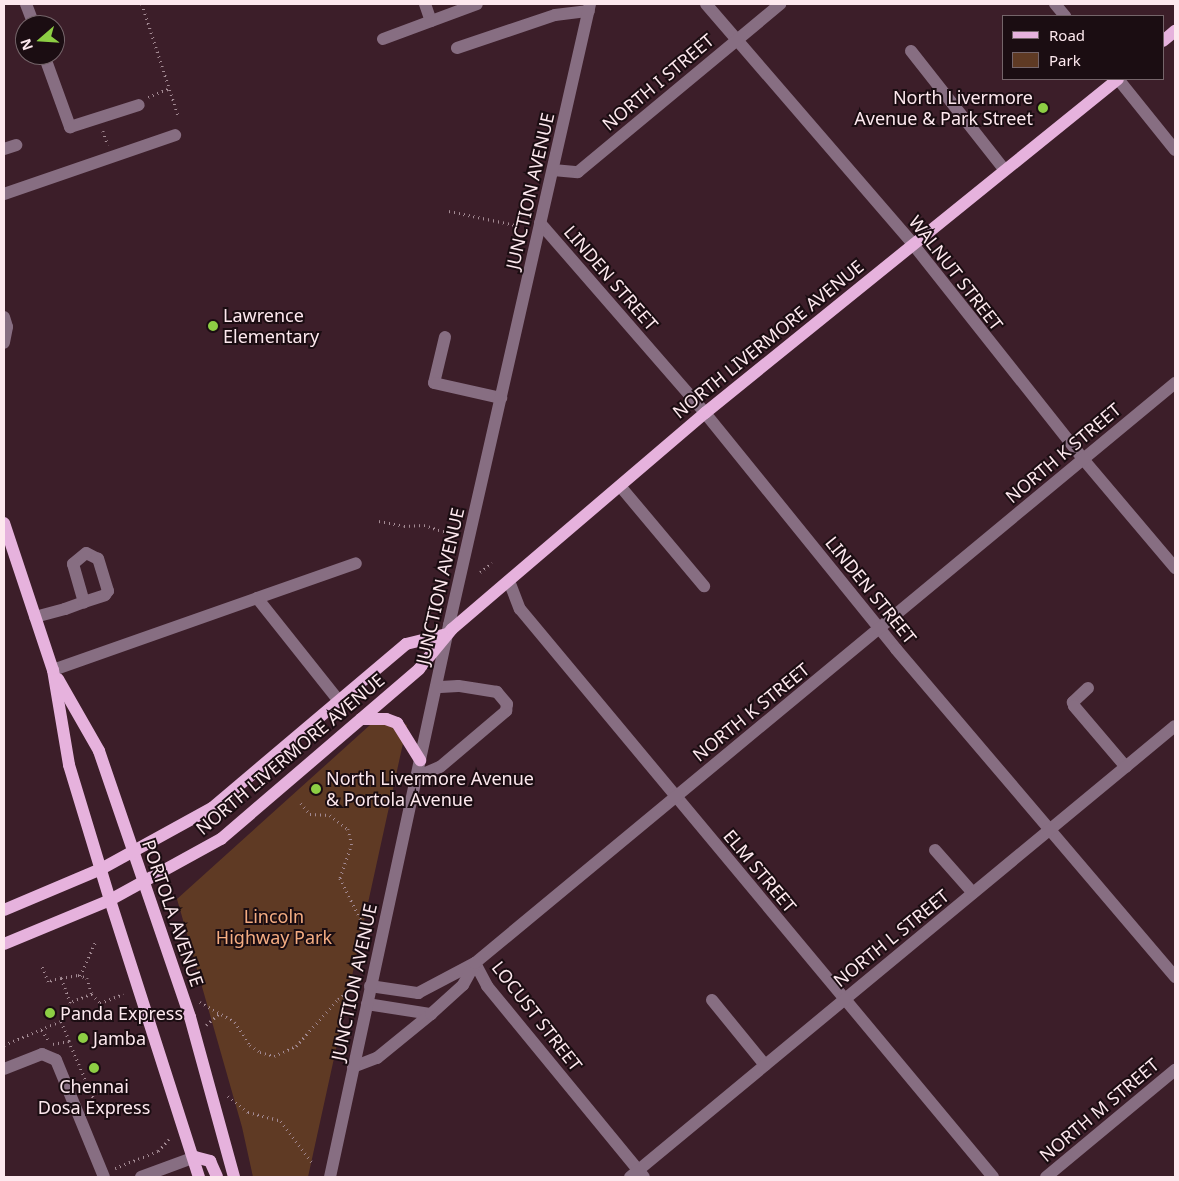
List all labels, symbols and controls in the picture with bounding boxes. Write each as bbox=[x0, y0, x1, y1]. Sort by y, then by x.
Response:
north arrow bbox=[15, 15, 65, 65]
legend bbox=[1002, 15, 1164, 80]
text: Road bbox=[1049, 25, 1085, 45]
street label: NORTH I STREET bbox=[598, 29, 718, 135]
text: N bbox=[15, 36, 37, 53]
text: Park bbox=[1049, 50, 1081, 70]
place label: North Livermore Avenue & Park Street bbox=[854, 87, 1033, 130]
marker: North Livermore Avenue & Park Street bbox=[1037, 102, 1049, 114]
street label: JUNCTION AVENUE bbox=[501, 111, 559, 271]
street label: WALNUT STREET bbox=[905, 211, 1007, 335]
street label: LINDEN STREET bbox=[560, 221, 662, 335]
street label: NORTH LIVERMORE AVENUE bbox=[668, 255, 868, 423]
place label: Lawrence Elementary bbox=[223, 305, 319, 348]
marker: Lawrence Elementary bbox=[207, 320, 219, 332]
street label: NORTH K STREET bbox=[1001, 398, 1125, 508]
street label: JUNCTION AVENUE bbox=[411, 506, 469, 666]
street label: LINDEN STREET bbox=[821, 532, 921, 648]
street label: NORTH K STREET bbox=[688, 658, 814, 766]
street label: NORTH LIVERMORE AVENUE bbox=[191, 669, 389, 839]
place label: North Livermore Avenue & Portola Avenue bbox=[326, 768, 534, 811]
marker: North Livermore Avenue & Portola Avenue bbox=[310, 783, 322, 795]
street label: ELM STREET bbox=[719, 825, 801, 917]
street label: PORTOLA AVENUE bbox=[138, 837, 208, 989]
street label: NORTH L STREET bbox=[829, 885, 953, 991]
street label: JUNCTION AVENUE bbox=[327, 901, 381, 1063]
park label: Lincoln Highway Park bbox=[216, 906, 332, 949]
street label: LOCUST STREET bbox=[487, 957, 587, 1075]
place label: Panda Express bbox=[60, 1002, 183, 1024]
marker: Panda Express bbox=[44, 1007, 56, 1019]
place label: Jamba bbox=[93, 1027, 146, 1049]
marker: Jamba bbox=[77, 1032, 89, 1044]
street label: NORTH M STREET bbox=[1035, 1054, 1163, 1166]
marker: Chennai Dosa Express bbox=[88, 1062, 100, 1074]
place label: Chennai Dosa Express bbox=[38, 1076, 150, 1118]

